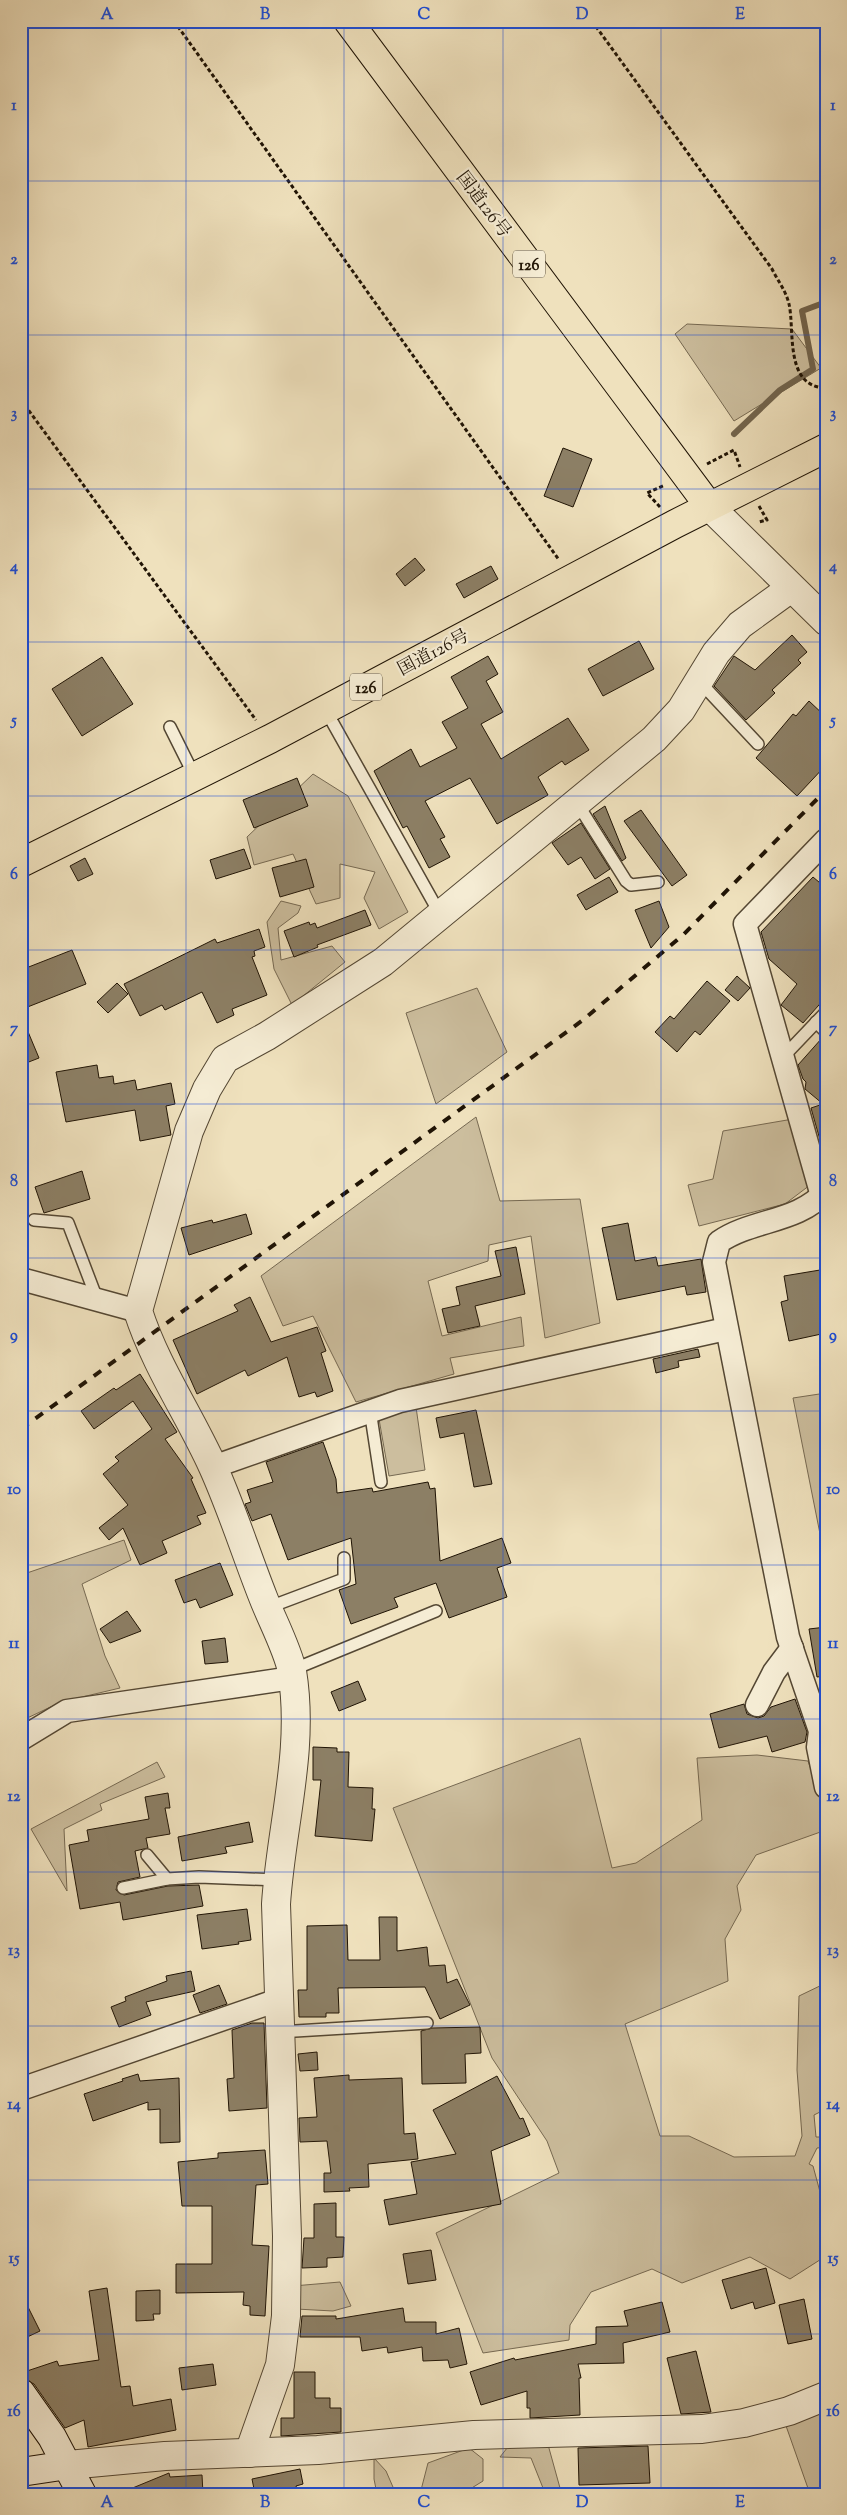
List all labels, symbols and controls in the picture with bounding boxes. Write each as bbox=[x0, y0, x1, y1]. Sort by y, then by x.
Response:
text: A bbox=[101, 4, 114, 27]
text: B bbox=[260, 4, 270, 27]
text: C bbox=[418, 4, 431, 27]
text: D bbox=[576, 4, 589, 27]
text: E bbox=[735, 4, 745, 27]
text: 1 bbox=[11, 95, 17, 118]
text: 1 bbox=[830, 95, 836, 118]
street label: 国道126号 bbox=[449, 166, 516, 244]
text: 2 bbox=[10, 249, 18, 272]
text: 2 bbox=[829, 249, 837, 272]
road number: 126 bbox=[513, 250, 545, 278]
text: 3 bbox=[11, 403, 18, 426]
text: 3 bbox=[830, 403, 837, 426]
text: 4 bbox=[9, 556, 18, 579]
text: 4 bbox=[828, 556, 837, 579]
street label: 国道126号 bbox=[394, 624, 474, 683]
road number: 126 bbox=[350, 674, 382, 700]
text: 5 bbox=[9, 710, 17, 733]
text: 5 bbox=[828, 710, 836, 733]
text: 6 bbox=[10, 864, 18, 887]
text: 6 bbox=[829, 864, 837, 887]
text: 7 bbox=[10, 1018, 19, 1041]
text: 7 bbox=[829, 1018, 838, 1041]
text: 8 bbox=[10, 1171, 18, 1194]
text: 8 bbox=[829, 1171, 837, 1194]
text: 9 bbox=[10, 1325, 18, 1348]
text: 9 bbox=[829, 1325, 837, 1348]
text: 10 bbox=[7, 1479, 21, 1502]
text: 10 bbox=[826, 1479, 840, 1502]
text: 11 bbox=[9, 1633, 20, 1656]
text: 11 bbox=[828, 1633, 839, 1656]
text: 12 bbox=[8, 1786, 21, 1809]
text: 12 bbox=[827, 1786, 840, 1809]
text: 13 bbox=[8, 1940, 20, 1963]
text: 13 bbox=[827, 1940, 839, 1963]
text: 14 bbox=[7, 2094, 21, 2117]
text: 14 bbox=[826, 2094, 840, 2117]
text: 15 bbox=[9, 2248, 20, 2271]
text: 15 bbox=[828, 2248, 839, 2271]
text: 16 bbox=[7, 2401, 21, 2424]
text: 16 bbox=[826, 2401, 840, 2424]
text: A bbox=[101, 2492, 114, 2515]
text: B bbox=[260, 2492, 270, 2515]
text: C bbox=[418, 2492, 431, 2515]
text: D bbox=[576, 2492, 589, 2515]
text: E bbox=[735, 2492, 745, 2515]

